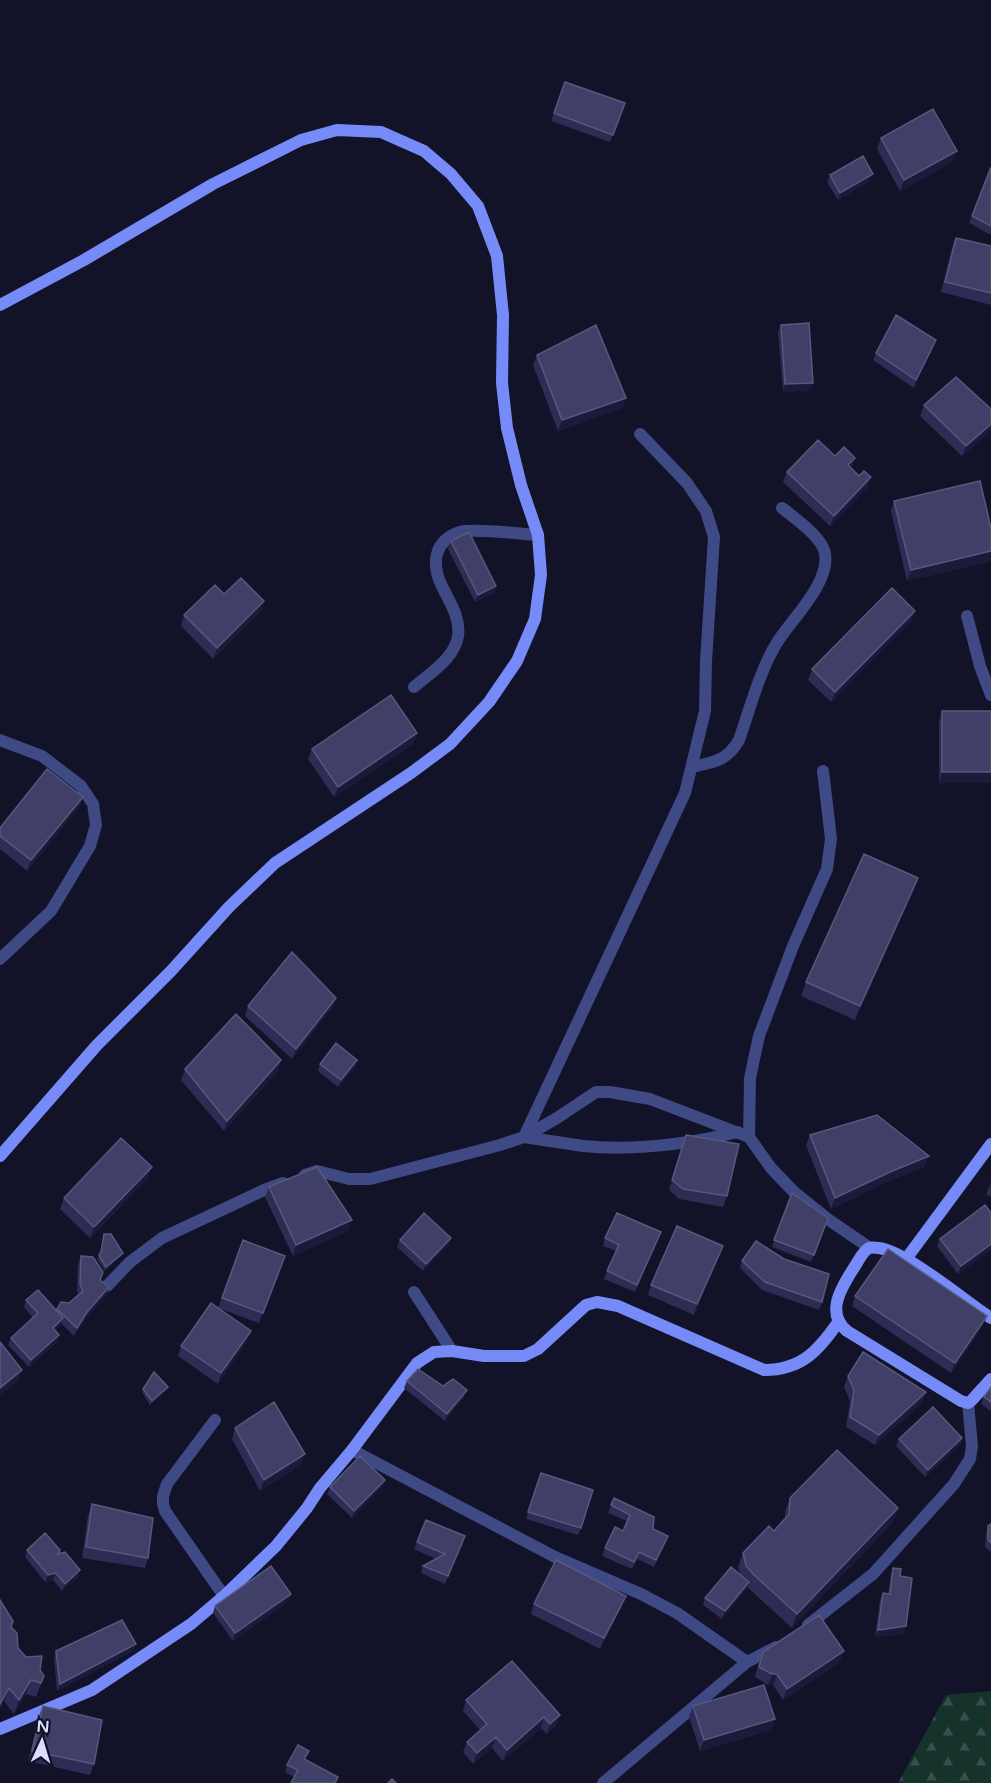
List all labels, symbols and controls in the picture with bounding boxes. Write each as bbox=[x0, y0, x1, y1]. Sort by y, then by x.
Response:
north arrow bbox=[12, 1711, 72, 1771]
text: N bbox=[36, 1717, 50, 1737]

